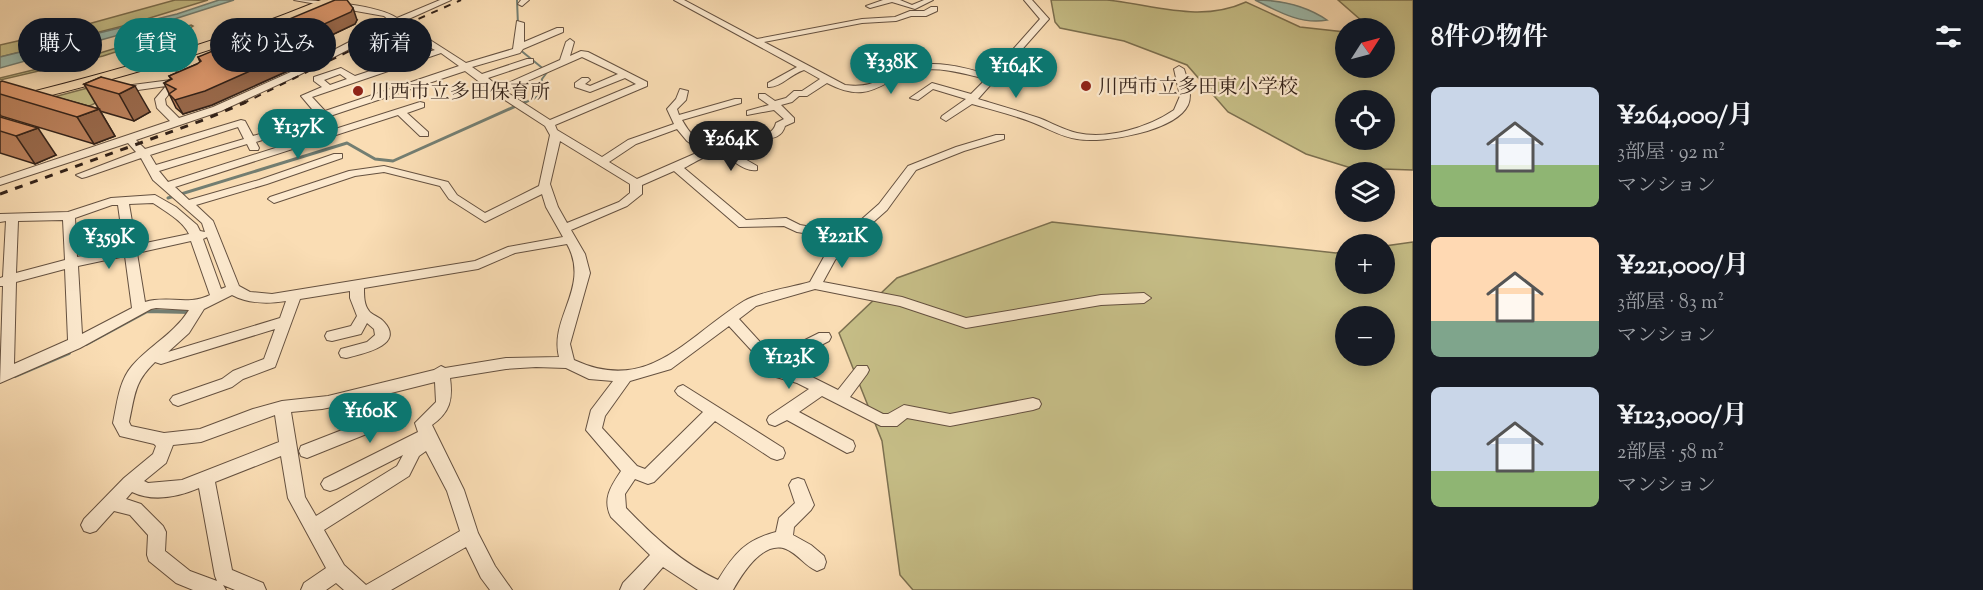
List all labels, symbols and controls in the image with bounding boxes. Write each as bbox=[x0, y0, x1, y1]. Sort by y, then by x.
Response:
chip: 購入 bbox=[18, 18, 102, 72]
chip: 賃貸 bbox=[114, 18, 198, 72]
chip: 絞り込み bbox=[210, 18, 336, 72]
chip: 新着 bbox=[348, 18, 432, 72]
north arrow bbox=[1335, 18, 1395, 78]
map controls bbox=[1335, 18, 1395, 366]
text: 8件の物件 bbox=[1431, 20, 1548, 57]
icon: filters bbox=[1932, 20, 1965, 53]
pin: ¥338K bbox=[849, 44, 933, 95]
pin: ¥164K bbox=[974, 48, 1058, 99]
text: ¥338K bbox=[864, 49, 918, 78]
text: ¥164K bbox=[989, 53, 1043, 82]
place label: 川西市立多田東小学校 bbox=[1098, 74, 1298, 103]
place label: 川西市立多田保育所 bbox=[370, 79, 550, 108]
marker: 川西市立多田東小学校 bbox=[1079, 79, 1093, 93]
marker: 川西市立多田保育所 bbox=[351, 84, 365, 98]
button: locate bbox=[1335, 90, 1395, 150]
text: ¥264,000/月 bbox=[1617, 98, 1754, 135]
pin: ¥137K bbox=[256, 109, 340, 160]
icon: home bbox=[1479, 111, 1551, 183]
text: ¥137K bbox=[272, 114, 324, 143]
pin: ¥264K bbox=[689, 121, 773, 172]
text: ¥264K bbox=[703, 126, 759, 155]
text: 3部屋 · 92 m² bbox=[1617, 139, 1725, 168]
button: layers bbox=[1335, 162, 1395, 222]
text: マンション bbox=[1617, 172, 1716, 201]
pin: ¥221K bbox=[800, 218, 884, 269]
pin: ¥359K bbox=[67, 219, 151, 270]
text: ¥221K bbox=[816, 223, 868, 252]
text: ¥359K bbox=[83, 224, 135, 253]
button: + bbox=[1335, 234, 1395, 294]
text: ¥221,000/月 bbox=[1617, 248, 1749, 285]
icon: home bbox=[1479, 261, 1551, 333]
text: 3部屋 · 83 m² bbox=[1617, 289, 1724, 318]
button: − bbox=[1335, 306, 1395, 366]
text: マンション bbox=[1617, 322, 1716, 351]
pin: ¥123K bbox=[747, 339, 831, 390]
text: ¥123K bbox=[763, 344, 815, 373]
pin: ¥160K bbox=[328, 393, 412, 444]
text: ¥160K bbox=[343, 398, 397, 427]
text: ¥123,000/月 bbox=[1617, 398, 1748, 435]
icon: home bbox=[1479, 411, 1551, 483]
text: 2部屋 · 58 m² bbox=[1617, 439, 1724, 468]
text: マンション bbox=[1617, 472, 1716, 501]

